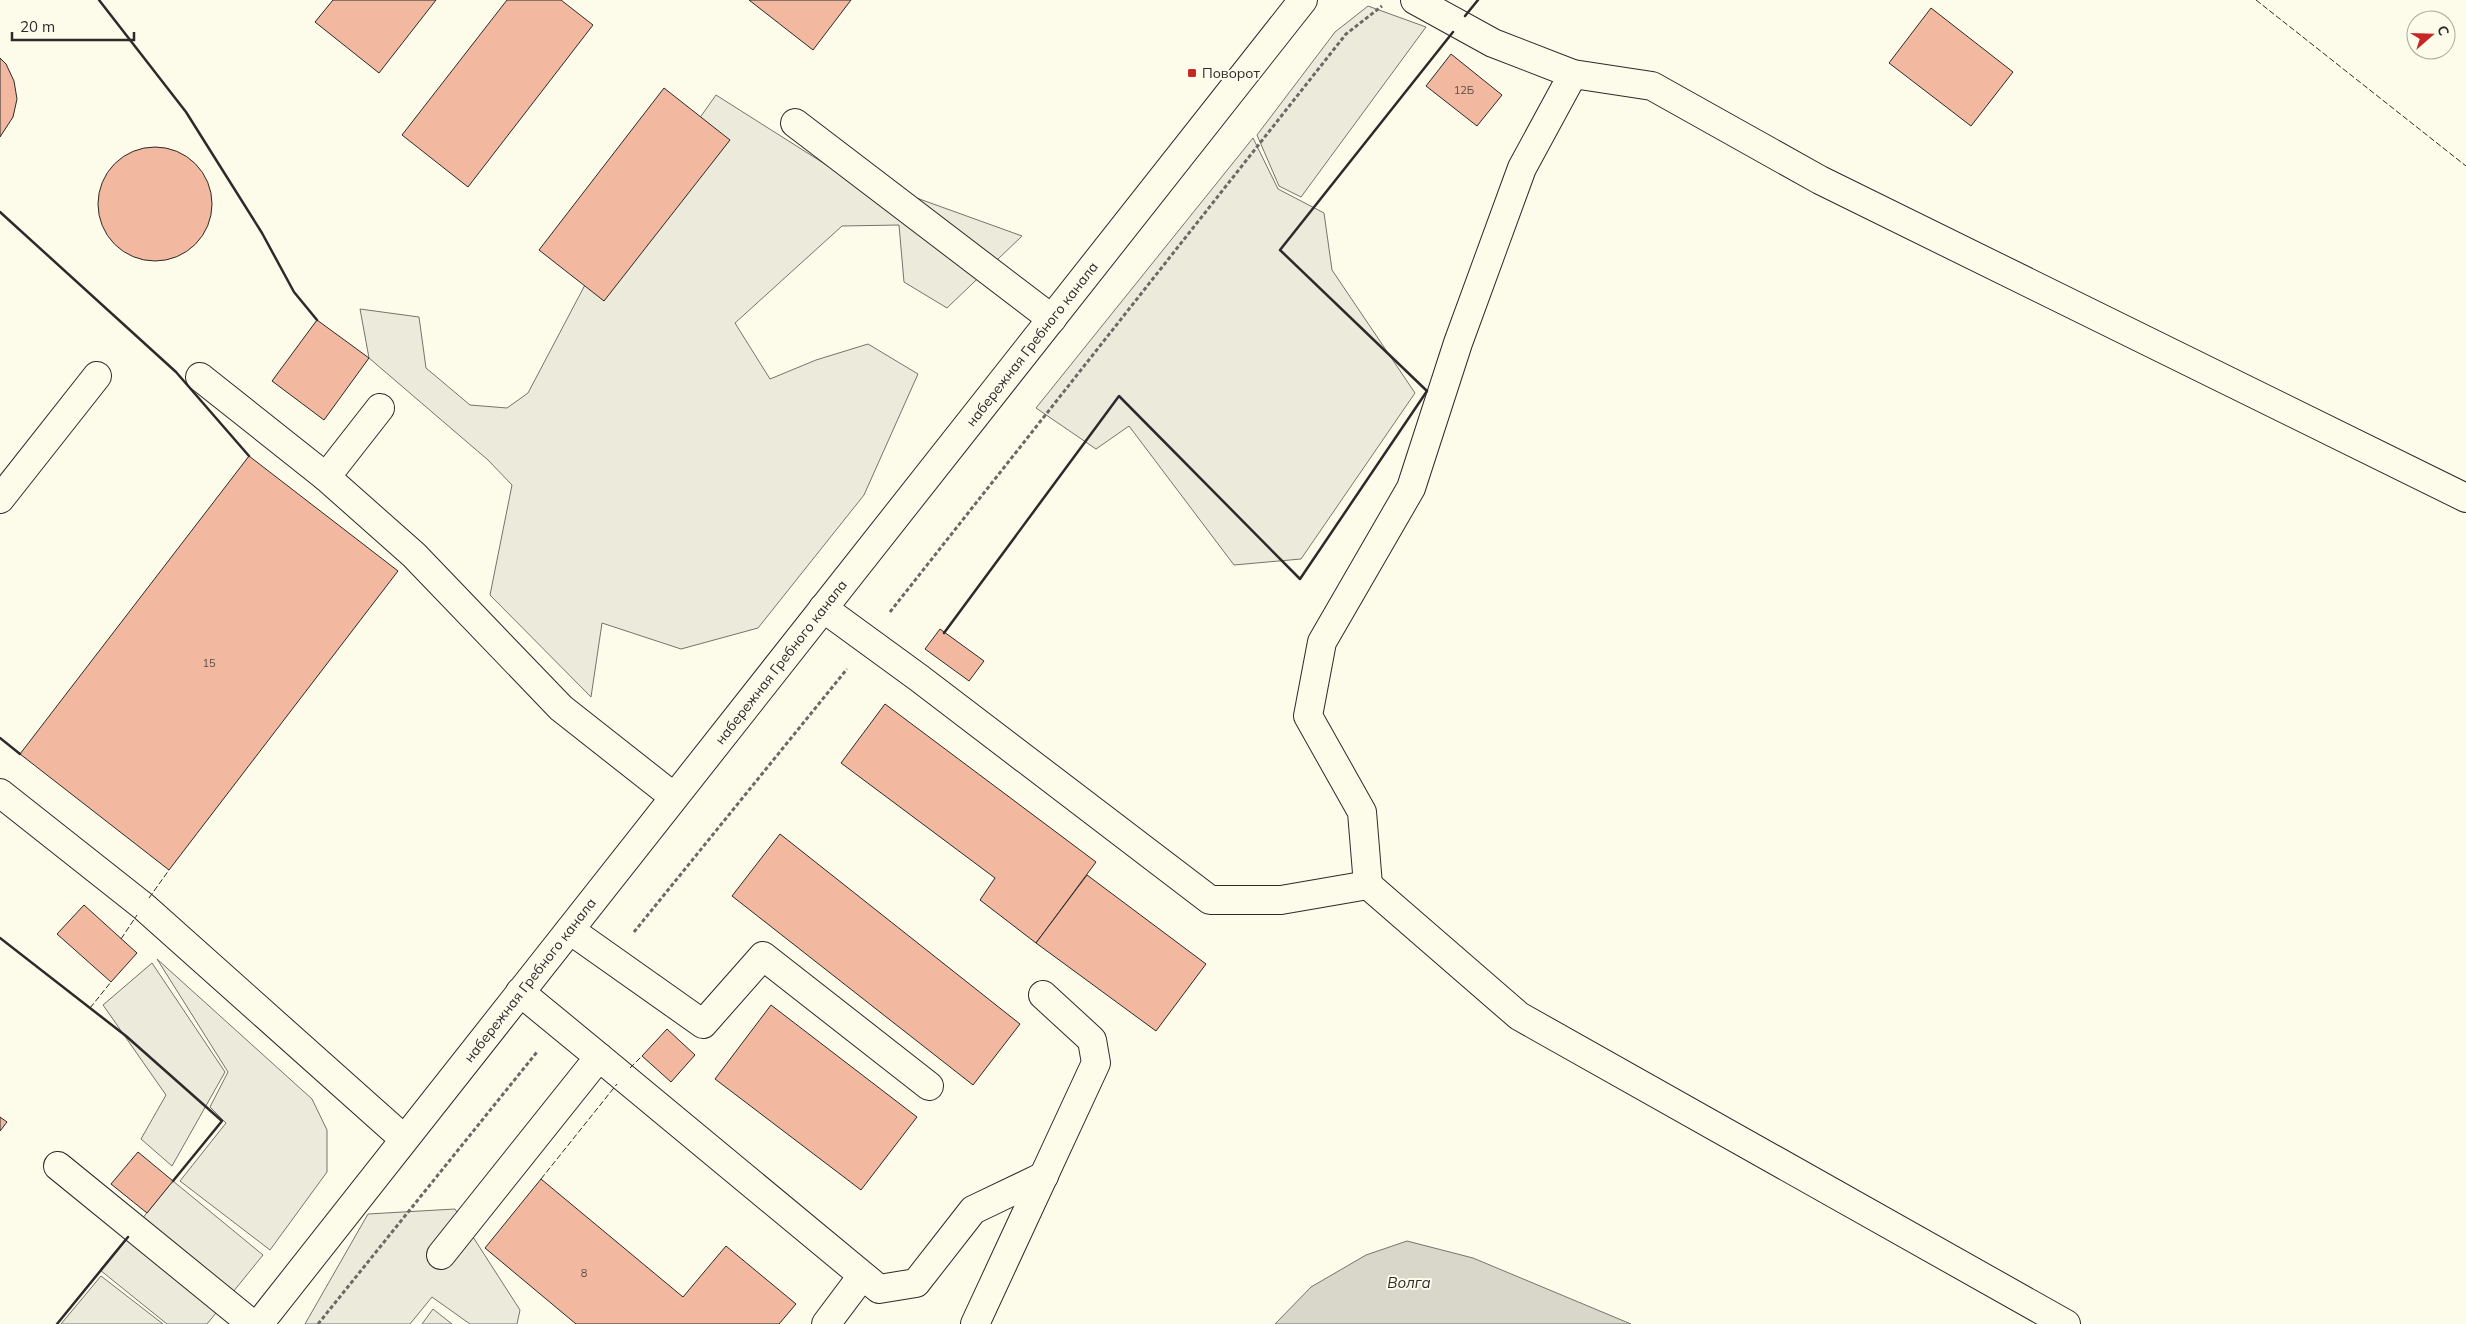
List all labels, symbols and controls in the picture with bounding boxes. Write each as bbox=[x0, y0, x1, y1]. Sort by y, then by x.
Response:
scale bar bbox=[12, 10, 135, 42]
north arrow bbox=[2406, 10, 2456, 60]
text: 20 m bbox=[20, 17, 55, 36]
text: С bbox=[2433, 23, 2453, 38]
place label: Поворот bbox=[1202, 64, 1260, 82]
marker: Поворот bbox=[1186, 67, 1198, 79]
house number: 12Б bbox=[1454, 83, 1474, 97]
street label: набережная Гребного канала bbox=[962, 258, 1102, 430]
street label: набережная Гребного канала bbox=[711, 576, 851, 748]
house number: 15 bbox=[202, 656, 216, 670]
street label: набережная Гребного канала bbox=[460, 894, 600, 1066]
house number: 8 bbox=[581, 1266, 588, 1280]
water label: Волга bbox=[1387, 1273, 1431, 1292]

